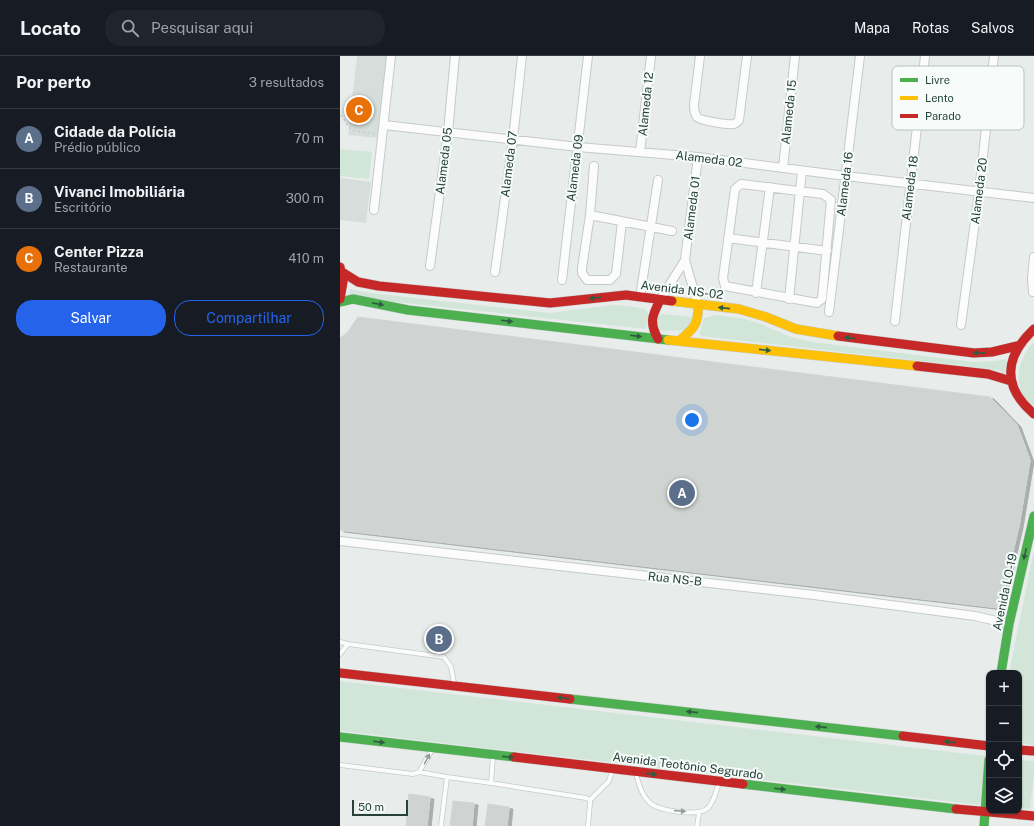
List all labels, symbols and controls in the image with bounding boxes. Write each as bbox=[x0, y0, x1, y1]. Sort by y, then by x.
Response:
search box bbox=[105, 10, 385, 46]
text: Locato bbox=[20, 17, 81, 39]
icon: search bbox=[119, 17, 141, 39]
text: Pesquisar aqui bbox=[151, 19, 253, 36]
text: Mapa bbox=[854, 20, 890, 36]
text: Rotas bbox=[912, 20, 949, 36]
text: Salvos bbox=[971, 20, 1014, 36]
legend bbox=[892, 66, 1024, 130]
street label: Alameda 12 bbox=[636, 71, 656, 137]
text: Por perto bbox=[16, 72, 91, 92]
text: Livre bbox=[925, 74, 950, 86]
text: 3 resultados bbox=[249, 75, 324, 90]
street label: Alameda 15 bbox=[779, 79, 799, 145]
text: Lento bbox=[925, 92, 954, 104]
pin: C bbox=[346, 95, 372, 125]
text: Parado bbox=[925, 110, 961, 122]
text: Cidade da Polícia bbox=[54, 123, 176, 140]
street label: Alameda 05 bbox=[433, 126, 455, 195]
street label: Alameda 07 bbox=[498, 130, 520, 198]
text: A bbox=[24, 131, 34, 146]
text: 70 m bbox=[294, 131, 324, 146]
street label: Alameda 09 bbox=[564, 134, 586, 202]
text: Prédio público bbox=[54, 140, 141, 155]
street label: Alameda 02 bbox=[675, 148, 743, 170]
street label: Alameda 16 bbox=[834, 151, 856, 217]
street label: Alameda 18 bbox=[899, 155, 921, 221]
street label: Alameda 20 bbox=[968, 157, 990, 225]
street label: Alameda 01 bbox=[681, 175, 703, 241]
text: Vivanci Imobiliária bbox=[54, 183, 185, 200]
text: B bbox=[25, 191, 33, 206]
text: 300 m bbox=[286, 191, 324, 206]
text: Escritório bbox=[54, 200, 112, 215]
text: Center Pizza bbox=[54, 243, 144, 260]
text: C bbox=[24, 251, 34, 266]
text: 410 m bbox=[288, 251, 324, 266]
text: Restaurante bbox=[54, 260, 128, 275]
street label: Avenida NS-02 bbox=[640, 278, 724, 302]
one-way arrow bbox=[589, 295, 601, 301]
button: Salvar bbox=[16, 300, 166, 336]
button: Compartilhar bbox=[174, 300, 324, 336]
one-way arrow bbox=[372, 301, 384, 307]
one-way arrow bbox=[718, 304, 730, 311]
one-way arrow bbox=[501, 318, 513, 324]
one-way arrow bbox=[630, 333, 642, 339]
one-way arrow bbox=[844, 335, 856, 341]
one-way arrow bbox=[759, 347, 771, 354]
one-way arrow bbox=[972, 350, 985, 356]
your location bbox=[682, 410, 702, 430]
pin: A bbox=[669, 478, 695, 508]
one-way arrow bbox=[1022, 548, 1028, 560]
street label: Avenida LO-19 bbox=[990, 552, 1020, 632]
street label: Rua NS-B bbox=[647, 569, 703, 589]
pin: B bbox=[426, 624, 452, 654]
map controls bbox=[986, 670, 1022, 814]
button: + bbox=[986, 670, 1022, 706]
one-way arrow bbox=[557, 695, 569, 701]
button: − bbox=[986, 706, 1022, 742]
one-way arrow bbox=[686, 709, 698, 716]
one-way arrow bbox=[815, 724, 827, 730]
one-way arrow bbox=[373, 739, 385, 745]
one-way arrow bbox=[944, 739, 956, 745]
button: locate bbox=[986, 742, 1022, 778]
street label: Avenida Teotônio Segurado bbox=[612, 750, 764, 782]
one-way arrow bbox=[502, 753, 514, 760]
one-way arrow bbox=[424, 754, 430, 765]
one-way arrow bbox=[645, 770, 657, 777]
button: layers bbox=[986, 778, 1022, 814]
one-way arrow bbox=[774, 785, 786, 792]
scale bar bbox=[352, 798, 408, 817]
text: 50 m bbox=[358, 801, 384, 813]
one-way arrow bbox=[674, 808, 686, 815]

